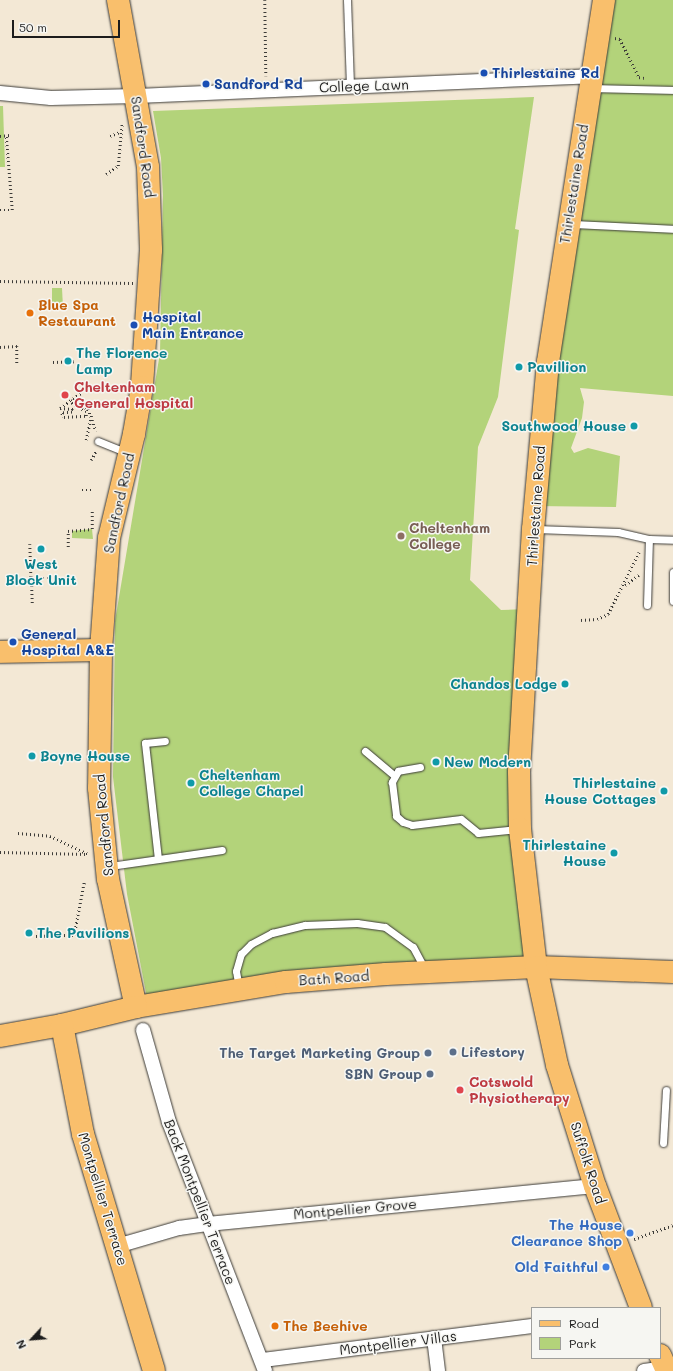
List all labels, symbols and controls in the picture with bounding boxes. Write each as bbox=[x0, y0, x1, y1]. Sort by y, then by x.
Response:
scale bar bbox=[14, 12, 122, 38]
text: 50 m bbox=[19, 19, 47, 35]
place label: Thirlestaine Rd bbox=[492, 65, 599, 81]
marker: Thirlestaine Rd bbox=[479, 68, 489, 78]
place label: Sandford Rd bbox=[214, 76, 302, 92]
street label: College Lawn bbox=[319, 76, 409, 96]
marker: Sandford Rd bbox=[201, 79, 211, 89]
street label: Sandford Road bbox=[128, 95, 158, 199]
street label: Thirlestaine Road bbox=[556, 123, 592, 245]
place label: Blue Spa Restaurant bbox=[38, 297, 116, 330]
marker: Blue Spa Restaurant bbox=[25, 308, 35, 318]
place label: Hospital Main Entrance bbox=[142, 309, 244, 342]
marker: Hospital Main Entrance bbox=[129, 320, 139, 330]
place label: The Florence Lamp bbox=[76, 345, 167, 378]
marker: The Florence Lamp bbox=[63, 356, 73, 366]
place label: Pavillion bbox=[527, 359, 586, 375]
marker: Pavillion bbox=[514, 362, 524, 372]
place label: Cheltenham General Hospital bbox=[74, 379, 193, 412]
marker: Cheltenham General Hospital bbox=[59, 389, 71, 401]
place label: Southwood House bbox=[501, 418, 626, 434]
marker: Southwood House bbox=[629, 421, 639, 431]
street label: Thirlestaine Road bbox=[523, 445, 549, 567]
street label: Sandford Road bbox=[100, 451, 138, 555]
place label: Cheltenham College bbox=[409, 520, 490, 552]
marker: Cheltenham College bbox=[396, 531, 406, 541]
marker: West Block Unit bbox=[36, 544, 46, 554]
place label: West Block Unit bbox=[5, 556, 77, 588]
place label: General Hospital A&E bbox=[21, 626, 114, 658]
marker: General Hospital A&E bbox=[8, 637, 18, 647]
place label: Chandos Lodge bbox=[450, 676, 557, 692]
marker: Chandos Lodge bbox=[560, 679, 570, 689]
place label: Boyne House bbox=[40, 748, 130, 764]
marker: Boyne House bbox=[27, 751, 37, 761]
place label: New Modern bbox=[444, 754, 531, 770]
marker: New Modern bbox=[431, 757, 441, 767]
place label: Cheltenham College Chapel bbox=[199, 767, 304, 800]
street label: Sandford Road bbox=[91, 773, 117, 877]
place label: Thirlestaine House Cottages bbox=[544, 775, 656, 808]
marker: Cheltenham College Chapel bbox=[186, 778, 196, 788]
marker: Thirlestaine House Cottages bbox=[659, 786, 669, 796]
place label: Thirlestaine House bbox=[522, 837, 606, 870]
marker: Thirlestaine House bbox=[609, 848, 619, 858]
place label: The Pavilions bbox=[37, 925, 129, 941]
marker: The Pavilions bbox=[24, 928, 34, 938]
street label: Bath Road bbox=[298, 967, 370, 989]
place label: Lifestory bbox=[461, 1044, 525, 1060]
place label: The Target Marketing Group bbox=[219, 1045, 420, 1061]
marker: Lifestory bbox=[448, 1047, 458, 1057]
marker: The Target Marketing Group bbox=[423, 1048, 433, 1058]
place label: SBN Group bbox=[345, 1066, 422, 1082]
marker: SBN Group bbox=[425, 1069, 435, 1079]
place label: Cotswold Physiotherapy bbox=[469, 1074, 570, 1106]
marker: Cotswold Physiotherapy bbox=[454, 1084, 466, 1096]
street label: Back Montpellier Terrace bbox=[161, 1117, 239, 1287]
street label: Suffolk Road bbox=[567, 1120, 609, 1206]
street label: Montpellier Terrace bbox=[75, 1130, 131, 1268]
street label: Montpellier Grove bbox=[293, 1195, 417, 1223]
place label: The House Clearance Shop bbox=[511, 1217, 622, 1250]
marker: The House Clearance Shop bbox=[625, 1228, 635, 1238]
place label: Old Faithful bbox=[515, 1259, 598, 1275]
marker: Old Faithful bbox=[601, 1262, 611, 1272]
legend bbox=[531, 1307, 661, 1359]
text: Road bbox=[569, 1315, 599, 1331]
place label: The Beehive bbox=[283, 1318, 368, 1334]
north arrow bbox=[12, 1319, 52, 1359]
marker: The Beehive bbox=[270, 1321, 280, 1331]
street label: Montpellier Villas bbox=[338, 1327, 458, 1359]
text: Park bbox=[569, 1335, 596, 1351]
text: N bbox=[12, 1337, 29, 1352]

